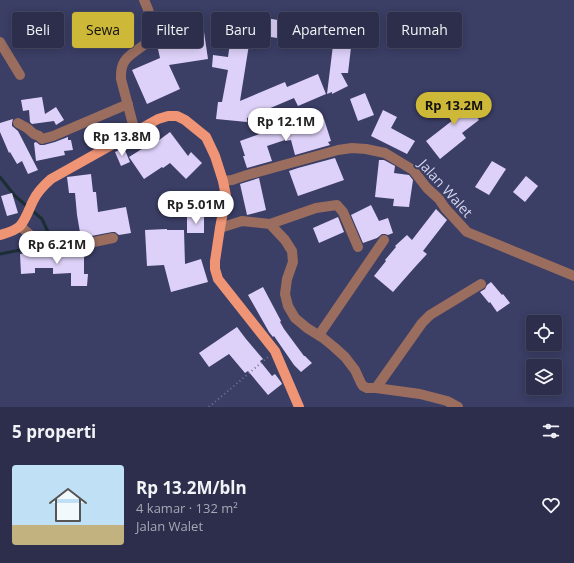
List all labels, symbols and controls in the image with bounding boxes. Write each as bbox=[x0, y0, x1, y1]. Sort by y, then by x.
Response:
chip: Beli bbox=[12, 12, 64, 48]
chip: Sewa bbox=[72, 12, 134, 48]
chip: Filter bbox=[142, 12, 203, 48]
chip: Baru bbox=[211, 12, 270, 48]
chip: Apartemen bbox=[278, 12, 379, 48]
chip: Rumah bbox=[387, 12, 462, 48]
pin: Rp 13.2M bbox=[413, 92, 495, 126]
text: Rp 13.2M bbox=[425, 96, 483, 114]
pin: Rp 12.1M bbox=[245, 108, 327, 142]
text: Rp 12.1M bbox=[257, 112, 315, 130]
pin: Rp 13.8M bbox=[81, 123, 163, 157]
text: Rp 13.8M bbox=[93, 127, 151, 145]
street label: Jalan Walet bbox=[413, 153, 477, 221]
pin: Rp 5.01M bbox=[155, 191, 237, 225]
text: Rp 5.01M bbox=[167, 195, 225, 213]
pin: Rp 6.21M bbox=[16, 231, 98, 265]
text: Rp 6.21M bbox=[28, 235, 86, 253]
map controls bbox=[526, 315, 562, 395]
button: locate bbox=[526, 315, 562, 351]
button: layers bbox=[526, 359, 562, 395]
text: 5 properti bbox=[12, 420, 96, 443]
icon: filters bbox=[540, 420, 562, 442]
text: Rp 13.2M/bln bbox=[136, 476, 247, 499]
icon: home bbox=[44, 481, 92, 529]
icon: heart bbox=[540, 494, 562, 516]
text: 4 kamar · 132 m² bbox=[136, 499, 238, 517]
text: Jalan Walet bbox=[136, 517, 203, 535]

